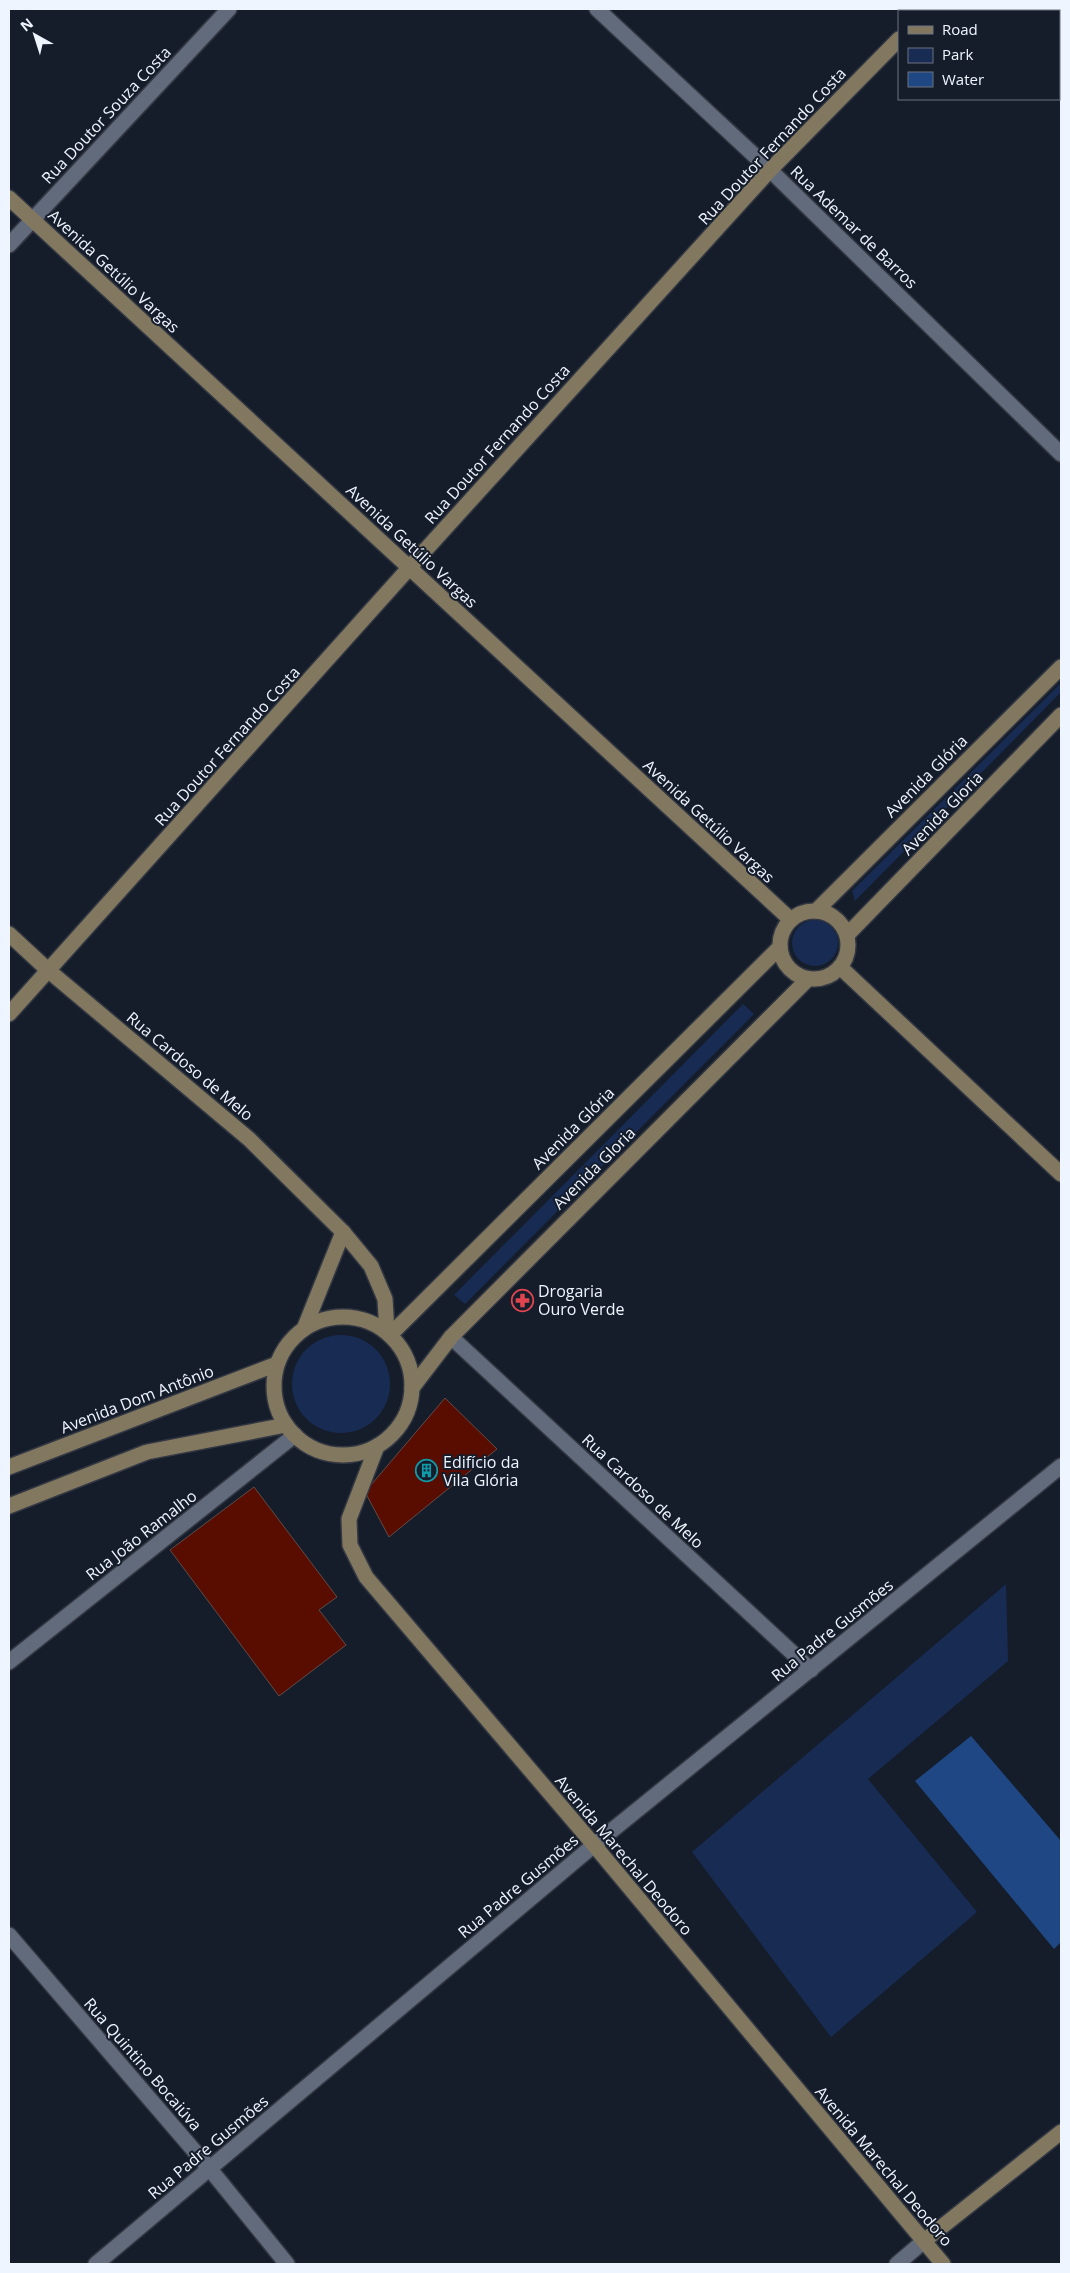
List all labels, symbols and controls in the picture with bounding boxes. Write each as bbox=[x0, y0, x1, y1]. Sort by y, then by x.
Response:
north arrow bbox=[10, 10, 60, 60]
legend bbox=[898, 10, 1060, 100]
text: N bbox=[16, 14, 37, 35]
text: Road bbox=[942, 19, 978, 39]
street label: Rua Doutor Souza Costa bbox=[36, 41, 176, 189]
text: Park bbox=[942, 44, 973, 64]
street label: Rua Doutor Fernando Costa bbox=[693, 63, 851, 229]
text: Water bbox=[942, 69, 984, 89]
street label: Rua Ademar de Barros bbox=[786, 161, 922, 293]
street label: Avenida Getúlio Vargas bbox=[44, 204, 184, 338]
street label: Rua Doutor Fernando Costa bbox=[419, 360, 575, 528]
street label: Avenida Getúlio Vargas bbox=[342, 479, 482, 613]
street label: Rua Doutor Fernando Costa bbox=[149, 662, 305, 830]
street label: Avenida Glória bbox=[880, 730, 972, 822]
street label: Avenida Getúlio Vargas bbox=[639, 754, 779, 888]
street label: Avenida Gloria bbox=[896, 766, 988, 860]
street label: Rua Cardoso de Melo bbox=[122, 1006, 258, 1126]
street label: Avenida Glória bbox=[527, 1082, 619, 1174]
street label: Avenida Gloria bbox=[548, 1122, 640, 1214]
place label: Drogaria Ouro Verde bbox=[538, 1280, 624, 1320]
pharmacy icon: Drogaria Ouro Verde bbox=[510, 1288, 534, 1312]
street label: Avenida Dom Antônio bbox=[57, 1360, 217, 1438]
street label: Rua Cardoso de Melo bbox=[577, 1429, 709, 1553]
place label: Edifício da Vila Glória bbox=[443, 1451, 519, 1491]
building icon: Edifício da Vila Glória bbox=[415, 1459, 439, 1483]
street label: Rua João Ramalho bbox=[81, 1485, 201, 1585]
street label: Rua Padre Gusmões bbox=[766, 1574, 898, 1686]
street label: Avenida Marechal Deodoro bbox=[550, 1770, 698, 1940]
street label: Rua Padre Gusmões bbox=[453, 1829, 583, 1943]
street label: Rua Quintino Bocaiúva bbox=[79, 1993, 207, 2135]
street label: Avenida Marechal Deodoro bbox=[810, 2081, 958, 2251]
street label: Rua Padre Gusmões bbox=[143, 2090, 273, 2204]

